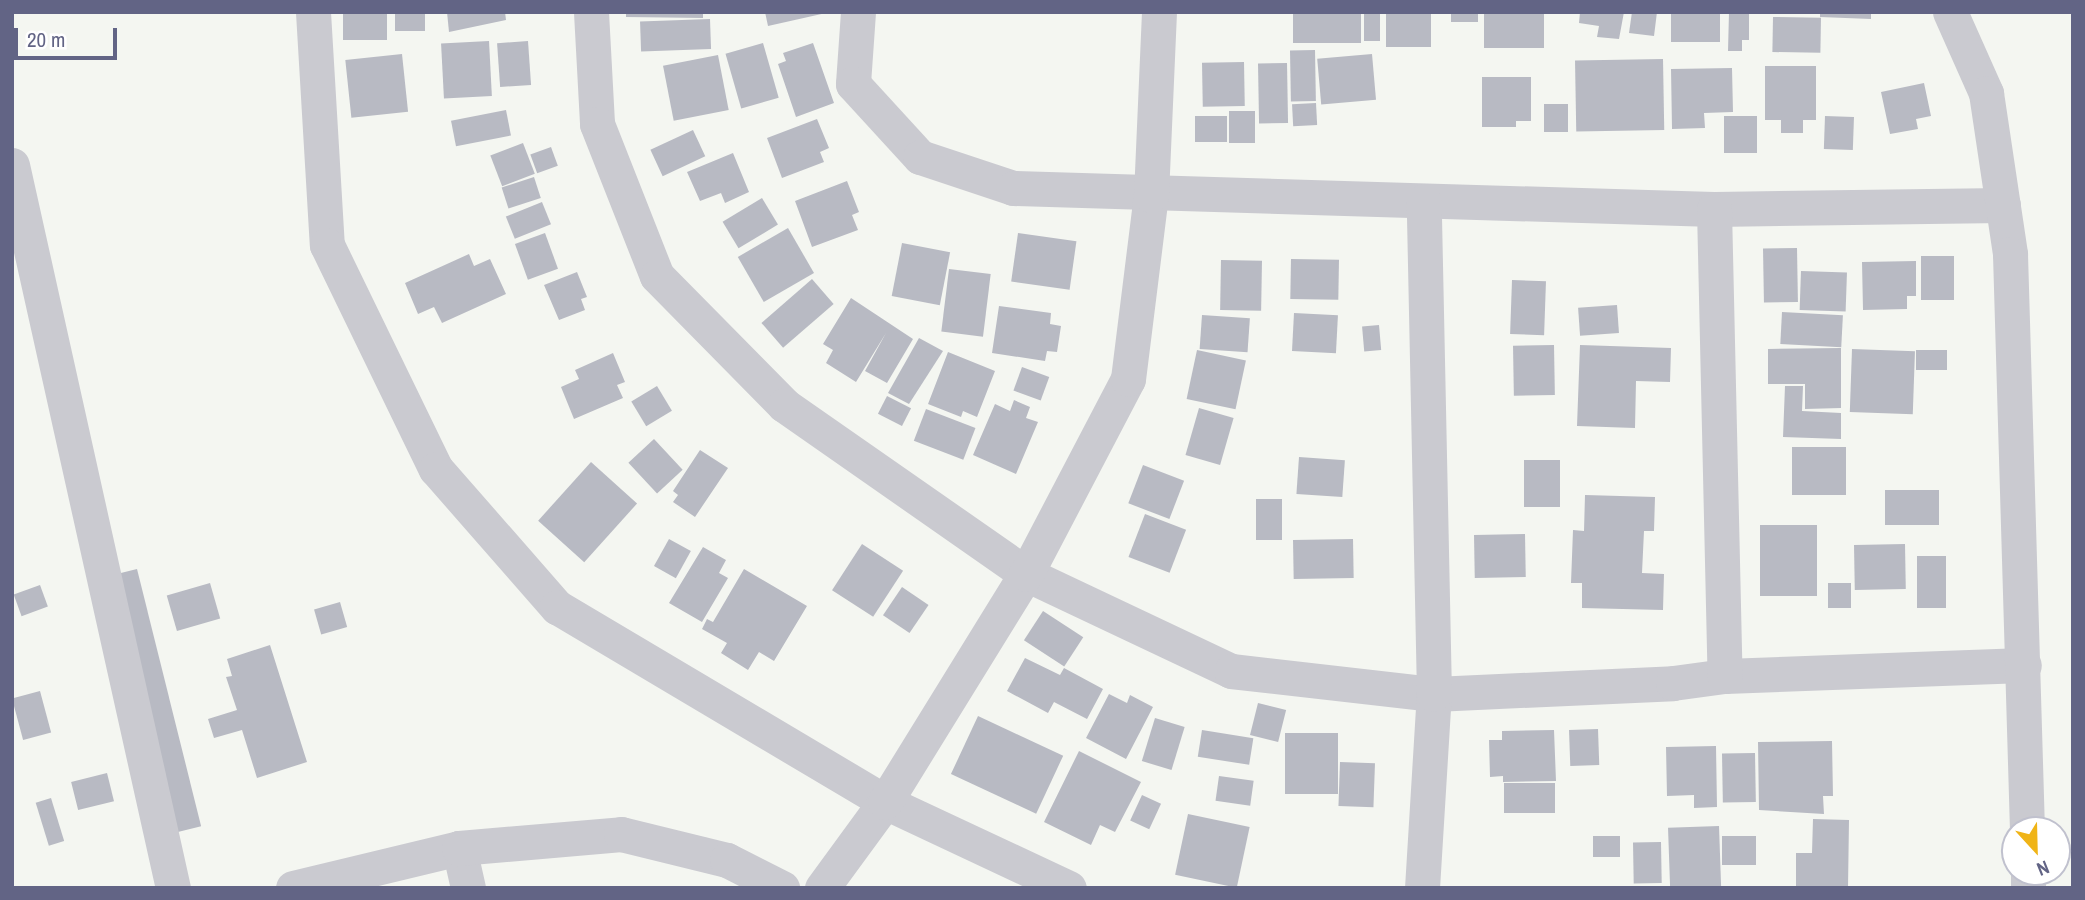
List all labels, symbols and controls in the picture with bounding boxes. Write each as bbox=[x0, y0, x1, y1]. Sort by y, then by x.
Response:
scale bar bbox=[18, 14, 121, 58]
text: 20 m bbox=[27, 25, 65, 54]
north arrow bbox=[2001, 816, 2071, 886]
text: N bbox=[2033, 854, 2053, 883]

